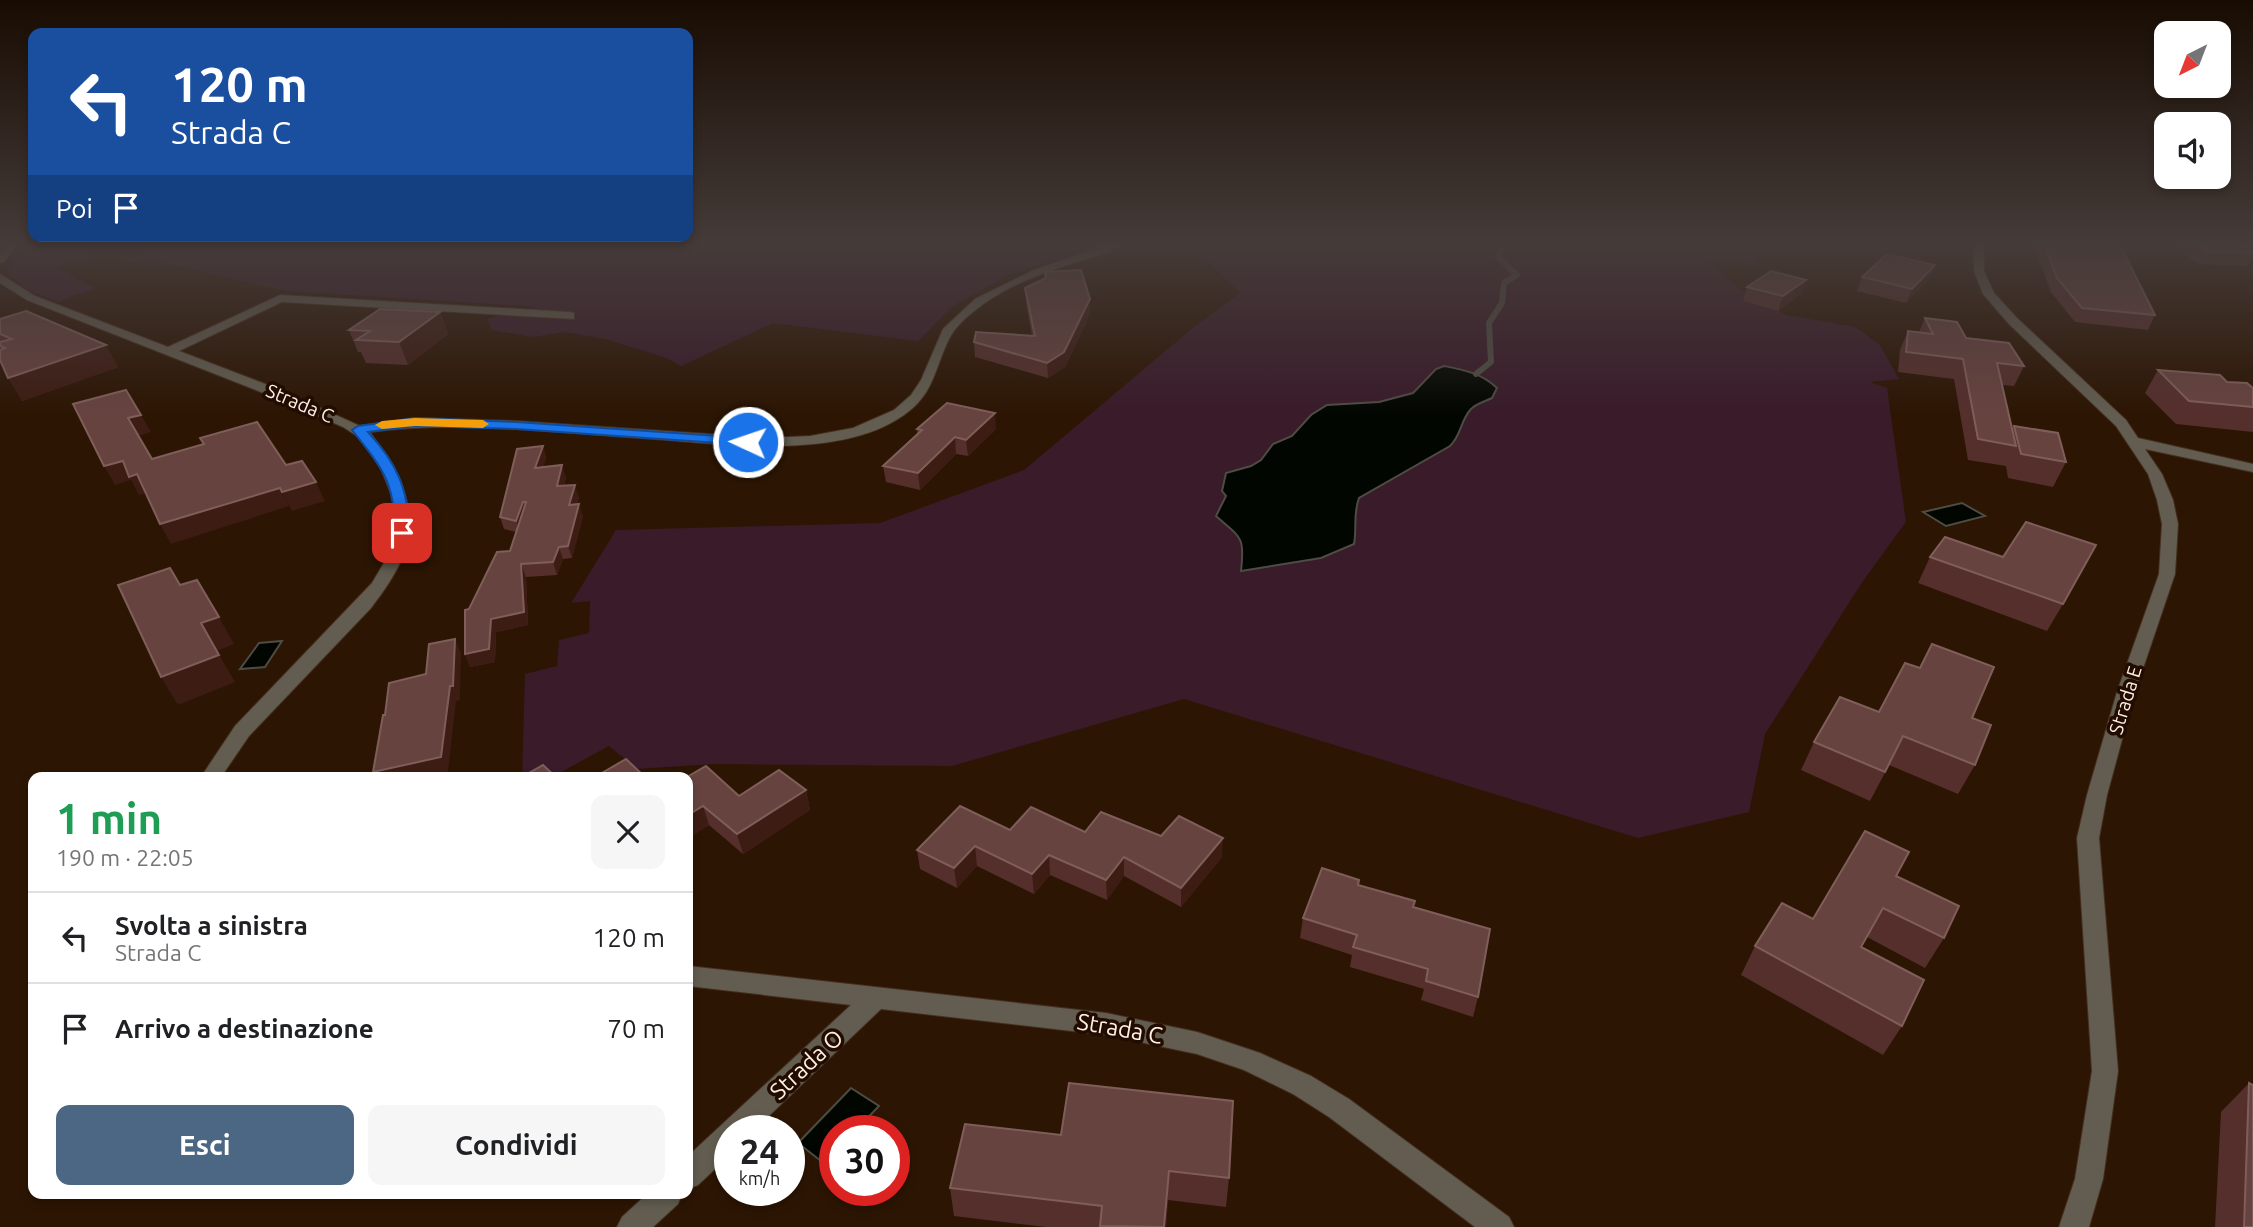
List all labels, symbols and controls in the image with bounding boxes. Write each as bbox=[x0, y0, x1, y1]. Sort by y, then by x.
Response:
north arrow bbox=[2154, 21, 2231, 98]
map controls bbox=[2154, 21, 2231, 189]
icon: left bbox=[56, 56, 147, 147]
text: 120 m bbox=[171, 56, 308, 111]
button: sound bbox=[2154, 112, 2231, 189]
text: Strada C bbox=[171, 114, 291, 150]
icon: arrive bbox=[107, 189, 145, 227]
text: Poi bbox=[56, 194, 93, 223]
street label: Strada C bbox=[263, 379, 337, 427]
position arrow bbox=[711, 405, 785, 479]
pin bbox=[372, 503, 432, 563]
icon: arrive bbox=[383, 514, 421, 552]
street label: Strada E bbox=[2104, 663, 2146, 737]
text: 1 min bbox=[56, 795, 162, 842]
button: close bbox=[591, 795, 665, 869]
text: 190 m · 22:05 bbox=[56, 845, 194, 870]
text: Svolta a sinistra bbox=[115, 911, 308, 940]
icon: left bbox=[56, 919, 94, 957]
text: 120 m bbox=[593, 923, 665, 952]
text: Strada C bbox=[115, 940, 201, 965]
street label: Strada C bbox=[1075, 1008, 1165, 1048]
icon: arrive bbox=[56, 1010, 94, 1048]
text: Arrivo a destinazione bbox=[115, 1014, 374, 1043]
text: 70 m bbox=[607, 1014, 665, 1043]
street label: Strada O bbox=[765, 1024, 847, 1104]
button: Esci bbox=[56, 1105, 354, 1185]
button: Condividi bbox=[368, 1105, 665, 1185]
speed limit sign: 30 bbox=[819, 1115, 910, 1206]
text: 24 bbox=[740, 1131, 779, 1171]
text: km/h bbox=[739, 1168, 780, 1188]

